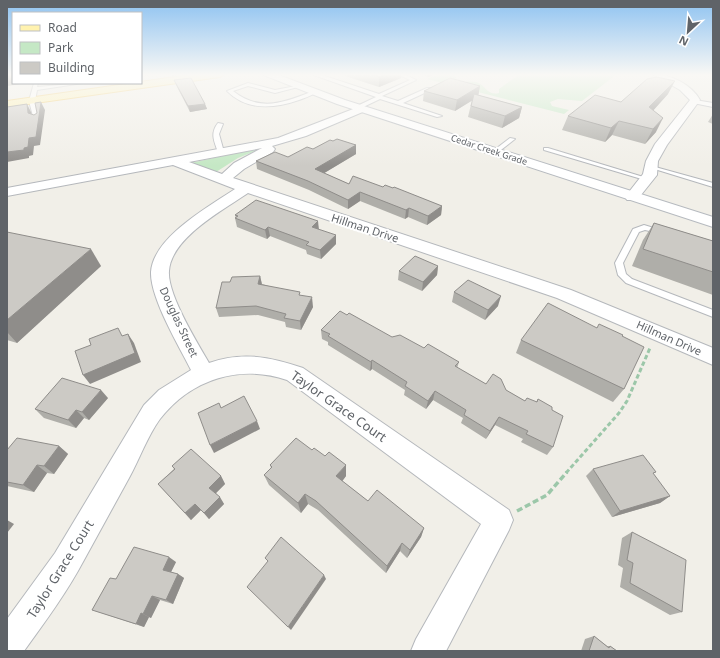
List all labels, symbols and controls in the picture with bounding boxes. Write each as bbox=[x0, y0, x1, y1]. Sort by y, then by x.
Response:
legend bbox=[12, 12, 142, 84]
north arrow bbox=[668, 12, 708, 52]
text: Road bbox=[48, 19, 77, 36]
text: N bbox=[676, 33, 691, 50]
text: Park bbox=[48, 39, 74, 56]
text: Building bbox=[48, 59, 95, 76]
street label: Cedar Creek Grade bbox=[449, 131, 529, 168]
street label: Hillman Drive bbox=[330, 210, 401, 245]
street label: Douglas Street bbox=[157, 284, 202, 359]
street label: Hillman Drive bbox=[634, 316, 704, 359]
street label: Taylor Grace Court bbox=[288, 366, 391, 446]
street label: Taylor Grace Court bbox=[22, 516, 98, 622]

